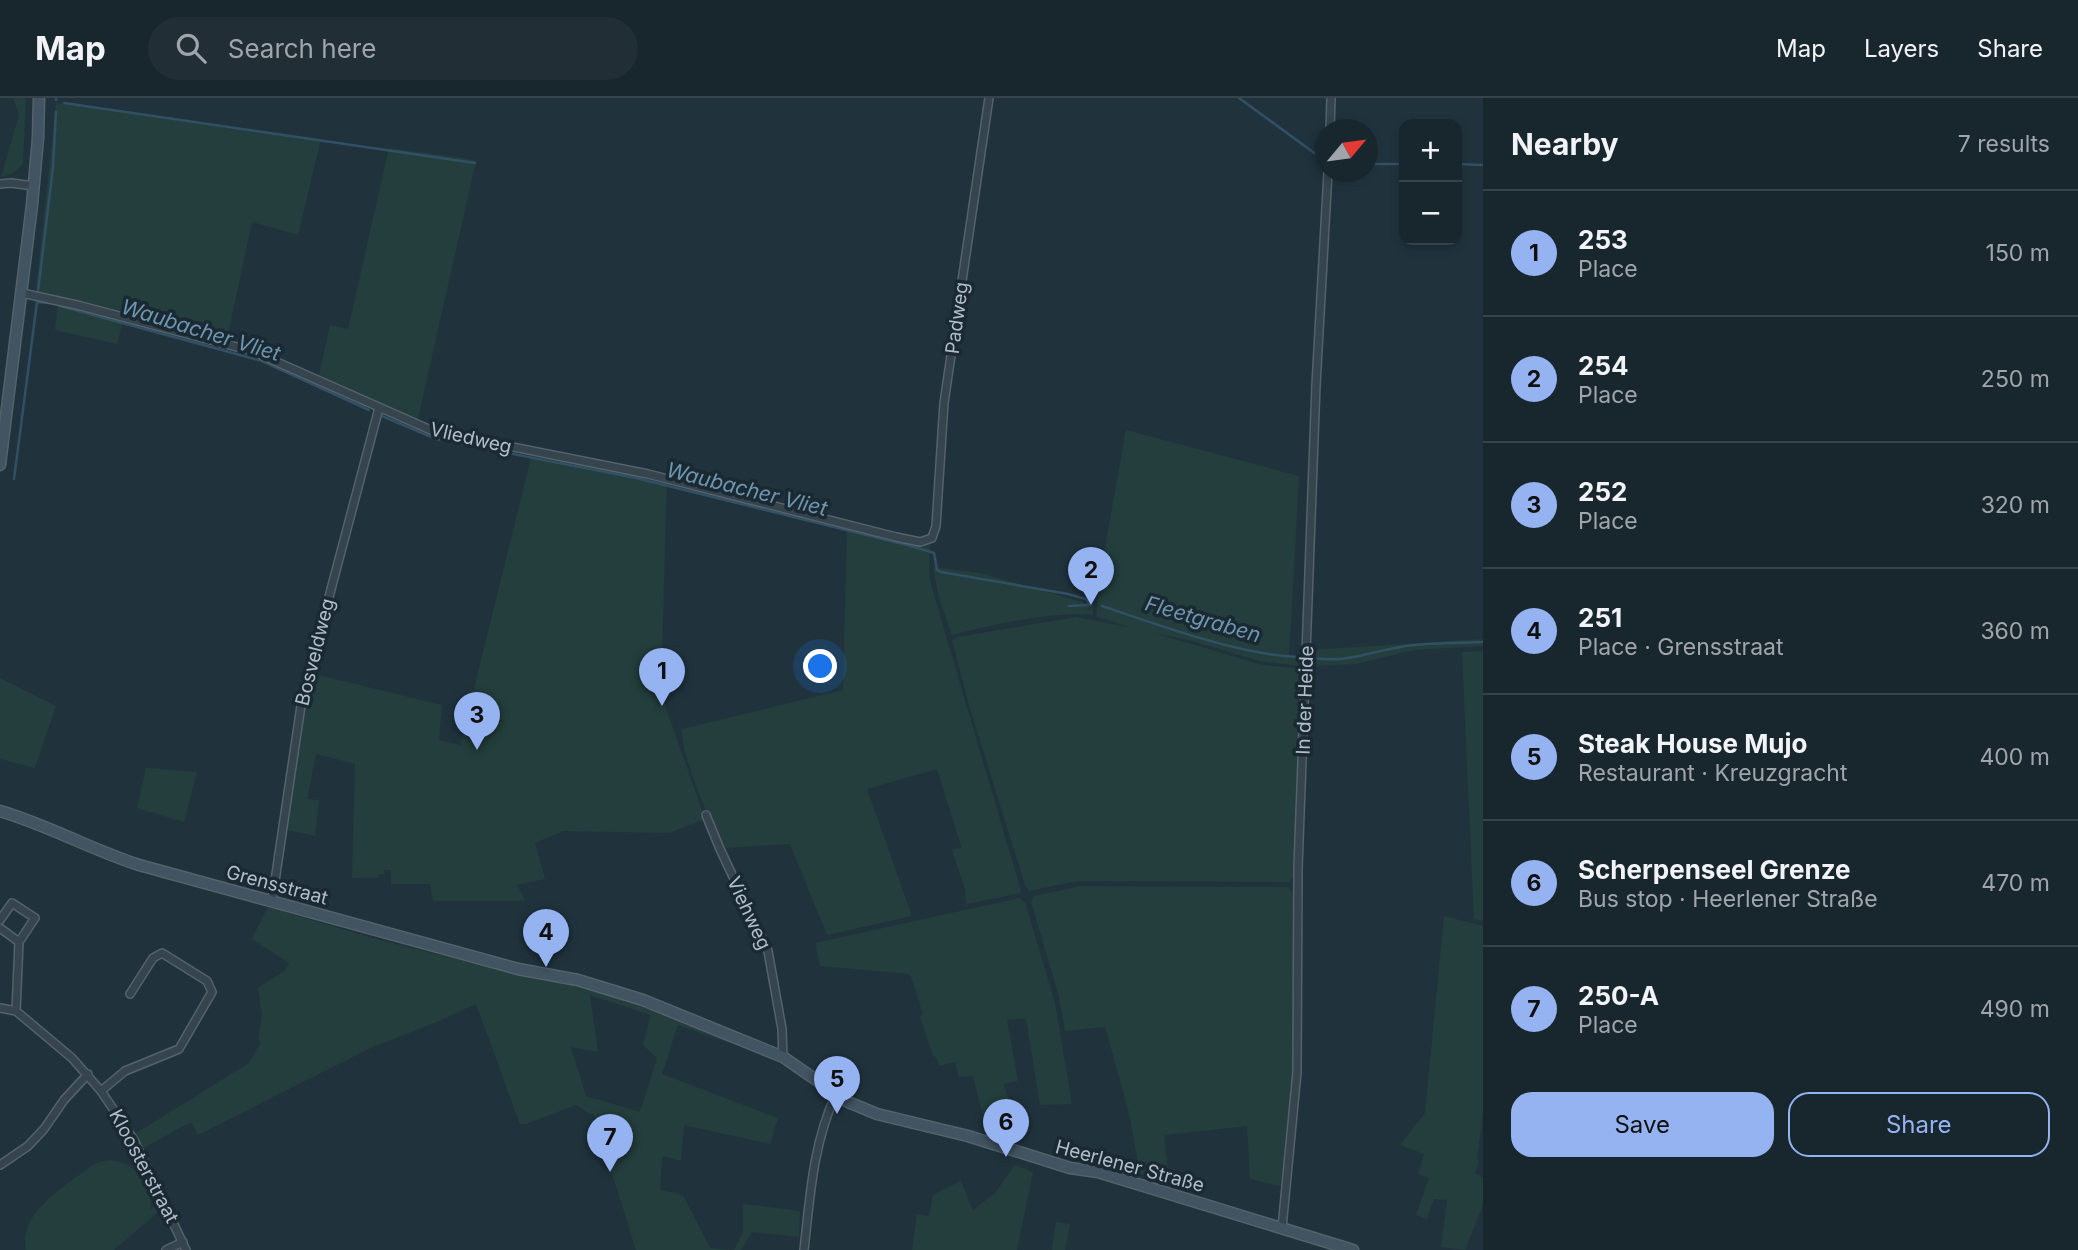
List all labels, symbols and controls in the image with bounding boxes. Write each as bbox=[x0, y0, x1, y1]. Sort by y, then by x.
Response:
search box bbox=[148, 17, 638, 80]
text: Map bbox=[35, 28, 106, 68]
icon: search bbox=[172, 29, 210, 67]
text: Search here bbox=[228, 33, 376, 64]
text: Map bbox=[1776, 34, 1826, 63]
text: Layers bbox=[1864, 34, 1939, 63]
text: Share bbox=[1977, 34, 2043, 63]
north arrow bbox=[1315, 119, 1378, 182]
map controls bbox=[1399, 119, 1462, 245]
button: + bbox=[1399, 119, 1462, 182]
text: Nearby bbox=[1511, 126, 1619, 162]
text: 7 results bbox=[1958, 130, 2050, 158]
button: − bbox=[1399, 182, 1462, 245]
text: 253 bbox=[1578, 224, 1628, 255]
text: 1 bbox=[1529, 239, 1539, 267]
text: 150 m bbox=[1986, 239, 2050, 267]
text: Place bbox=[1578, 255, 1638, 283]
street label: Padweg bbox=[941, 281, 973, 355]
water label: Waubacher Vliet bbox=[119, 294, 284, 366]
text: 254 bbox=[1578, 350, 1629, 381]
text: 2 bbox=[1527, 365, 1541, 393]
text: 250 m bbox=[1981, 365, 2050, 393]
text: Place bbox=[1578, 381, 1638, 409]
street label: Vliedweg bbox=[428, 417, 514, 459]
water label: Waubacher Vliet bbox=[664, 457, 831, 521]
text: 252 bbox=[1578, 476, 1627, 507]
text: 3 bbox=[1527, 491, 1541, 519]
text: 320 m bbox=[1981, 491, 2050, 519]
text: Place bbox=[1578, 507, 1638, 535]
pin: 2 bbox=[1068, 547, 1114, 605]
water label: Fleetgraben bbox=[1142, 591, 1264, 647]
street label: Bosveldweg bbox=[291, 596, 339, 708]
text: 251 bbox=[1578, 602, 1622, 633]
text: 4 bbox=[1526, 617, 1542, 645]
text: 360 m bbox=[1980, 617, 2050, 645]
text: Place · Grensstraat bbox=[1578, 633, 1784, 661]
street label: In der Heide bbox=[1292, 645, 1318, 755]
pin: 1 bbox=[639, 648, 685, 706]
your location bbox=[803, 649, 837, 683]
pin: 3 bbox=[454, 692, 500, 750]
text: Steak House Mujo bbox=[1578, 728, 1808, 759]
text: 5 bbox=[1527, 743, 1541, 771]
text: 400 m bbox=[1980, 743, 2050, 771]
text: Restaurant · Kreuzgracht bbox=[1578, 759, 1847, 787]
text: Scherpenseel Grenze bbox=[1578, 854, 1851, 885]
street label: Grensstraat bbox=[224, 860, 330, 910]
text: 6 bbox=[1527, 869, 1541, 897]
text: 470 m bbox=[1981, 869, 2050, 897]
street label: Viehweg bbox=[722, 873, 776, 953]
text: Bus stop · Heerlener Straße bbox=[1578, 885, 1878, 913]
pin: 4 bbox=[523, 909, 569, 967]
text: 250-A bbox=[1578, 980, 1659, 1011]
text: 7 bbox=[1527, 995, 1541, 1023]
text: 490 m bbox=[1980, 995, 2050, 1023]
text: Place bbox=[1578, 1011, 1638, 1039]
pin: 5 bbox=[814, 1056, 860, 1114]
button: Save bbox=[1511, 1092, 1774, 1157]
button: Share bbox=[1788, 1092, 2050, 1157]
pin: 6 bbox=[983, 1099, 1029, 1157]
street label: Kloosterstraat bbox=[104, 1105, 184, 1227]
pin: 7 bbox=[587, 1114, 633, 1172]
street label: Heerlener Straße bbox=[1053, 1135, 1207, 1197]

